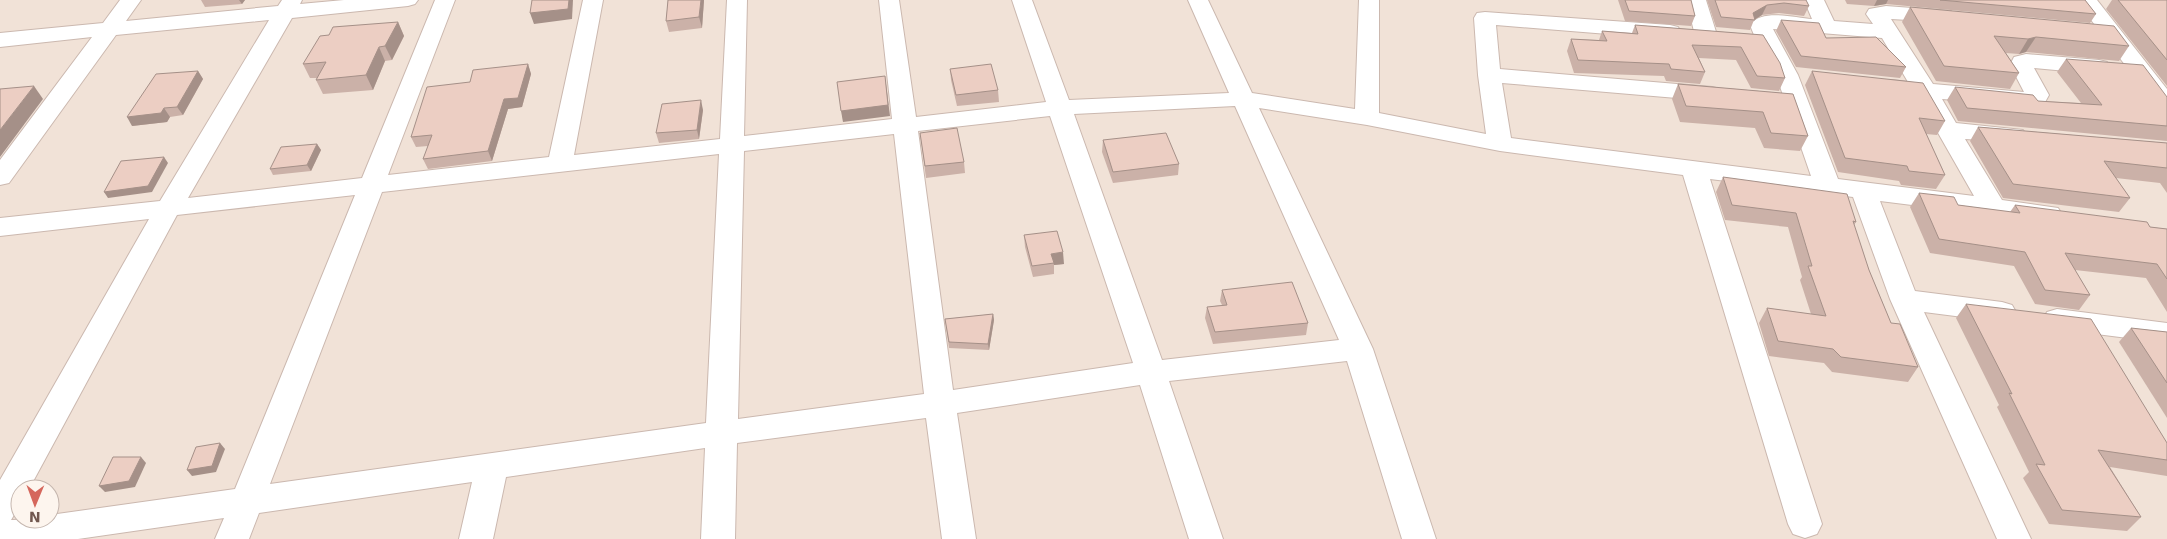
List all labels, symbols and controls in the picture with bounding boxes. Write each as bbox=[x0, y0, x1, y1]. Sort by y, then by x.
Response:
north arrow bbox=[10, 479, 60, 529]
text: N bbox=[29, 509, 41, 525]

